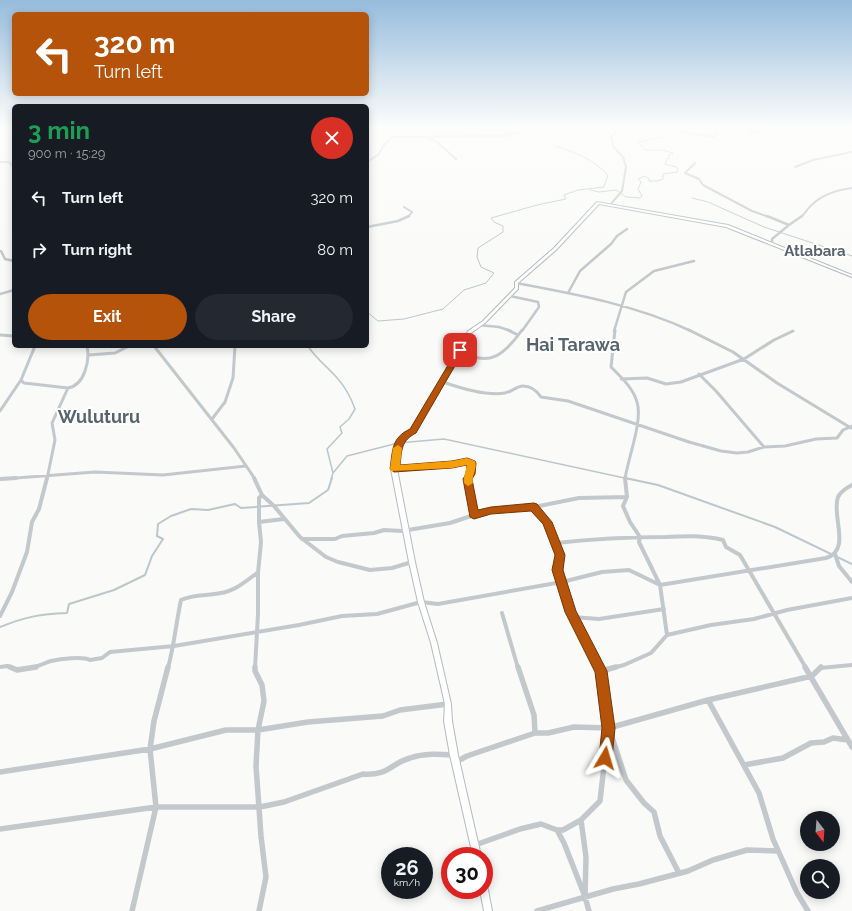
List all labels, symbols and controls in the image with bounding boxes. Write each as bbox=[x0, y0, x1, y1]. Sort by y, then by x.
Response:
text: 320 m bbox=[94, 27, 175, 60]
icon: left bbox=[28, 28, 80, 80]
text: Turn left bbox=[94, 61, 163, 82]
text: 3 min bbox=[28, 116, 90, 145]
button: close bbox=[311, 117, 353, 159]
text: 900 m · 15:29 bbox=[28, 146, 105, 161]
icon: left bbox=[28, 187, 50, 209]
text: Turn left bbox=[62, 189, 123, 207]
text: 320 m bbox=[310, 189, 353, 207]
icon: right bbox=[28, 239, 50, 261]
text: Turn right bbox=[62, 241, 132, 259]
text: 80 m bbox=[317, 241, 353, 259]
district label: Atlabara bbox=[784, 242, 846, 260]
button: Exit bbox=[28, 294, 187, 340]
button: Share bbox=[195, 294, 353, 340]
pin bbox=[443, 333, 477, 367]
district label: Hai Tarawa bbox=[526, 334, 620, 355]
icon: arrive bbox=[449, 339, 471, 361]
district label: Wuluturu bbox=[58, 406, 140, 427]
position arrow bbox=[584, 737, 626, 779]
north arrow bbox=[800, 811, 840, 851]
map controls bbox=[800, 811, 840, 899]
speed limit sign: 30 bbox=[441, 847, 493, 899]
text: 26 bbox=[395, 856, 419, 880]
button: search bbox=[800, 859, 840, 899]
text: km/h bbox=[394, 877, 420, 888]

